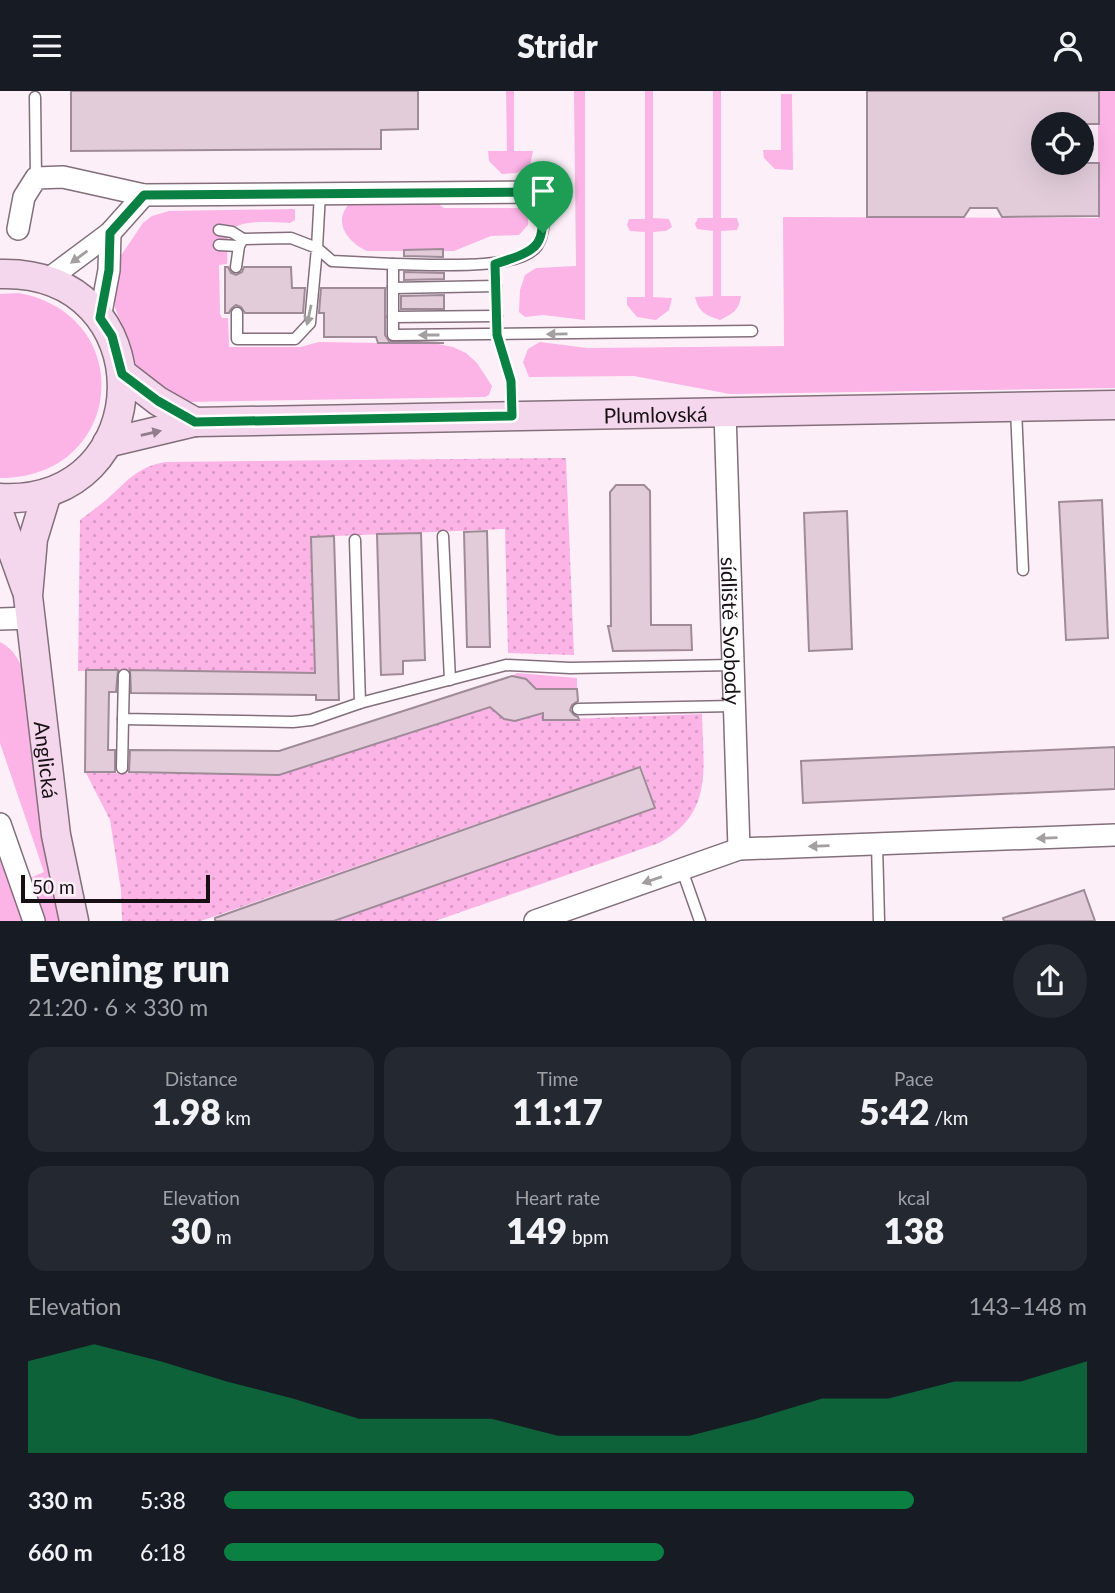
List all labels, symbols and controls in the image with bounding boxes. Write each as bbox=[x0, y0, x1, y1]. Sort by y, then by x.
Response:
text: Stridr bbox=[517, 26, 598, 65]
icon: menu bbox=[28, 27, 66, 65]
icon: person bbox=[1049, 27, 1087, 65]
map controls bbox=[1031, 112, 1094, 175]
button: locate bbox=[1031, 112, 1094, 175]
pin bbox=[513, 161, 573, 233]
icon: arrive bbox=[524, 172, 562, 210]
one-way arrow bbox=[70, 250, 88, 264]
one-way arrow bbox=[303, 304, 314, 326]
one-way arrow bbox=[546, 328, 568, 339]
one-way arrow bbox=[418, 329, 440, 341]
street label: Plumlovská bbox=[603, 400, 708, 427]
one-way arrow bbox=[140, 427, 162, 438]
street label: sídliště Svobody bbox=[717, 556, 747, 706]
street label: Anglická bbox=[30, 719, 64, 800]
one-way arrow bbox=[1036, 832, 1058, 843]
one-way arrow bbox=[808, 841, 830, 852]
scale bar bbox=[21, 872, 210, 904]
text: 50 m bbox=[32, 875, 75, 898]
one-way arrow bbox=[641, 875, 662, 886]
text: Evening run bbox=[28, 944, 230, 990]
button: share bbox=[1013, 944, 1087, 1018]
text: 21:20 · 6 × 330 m bbox=[28, 993, 208, 1021]
text: Distance bbox=[165, 1067, 238, 1090]
text: Time bbox=[537, 1067, 578, 1090]
text: Pace bbox=[894, 1067, 934, 1090]
text: 1.98 bbox=[151, 1090, 221, 1132]
text: 11:17 bbox=[512, 1090, 603, 1132]
text: 5:42 bbox=[859, 1090, 930, 1132]
text: km bbox=[221, 1106, 251, 1129]
text: /km bbox=[930, 1106, 968, 1129]
text: Elevation bbox=[163, 1186, 240, 1209]
text: Heart rate bbox=[515, 1186, 600, 1209]
text: kcal bbox=[898, 1186, 930, 1209]
text: 30 bbox=[171, 1209, 211, 1251]
text: 149 bbox=[506, 1209, 567, 1251]
text: 138 bbox=[883, 1209, 944, 1251]
text: m bbox=[211, 1225, 232, 1248]
text: bpm bbox=[567, 1225, 609, 1248]
text: Elevation bbox=[28, 1292, 121, 1320]
text: 143–148 m bbox=[969, 1292, 1087, 1320]
text: 330 m bbox=[28, 1486, 93, 1514]
text: 5:38 bbox=[140, 1486, 186, 1514]
text: 660 m bbox=[28, 1538, 93, 1566]
text: 6:18 bbox=[140, 1538, 186, 1566]

